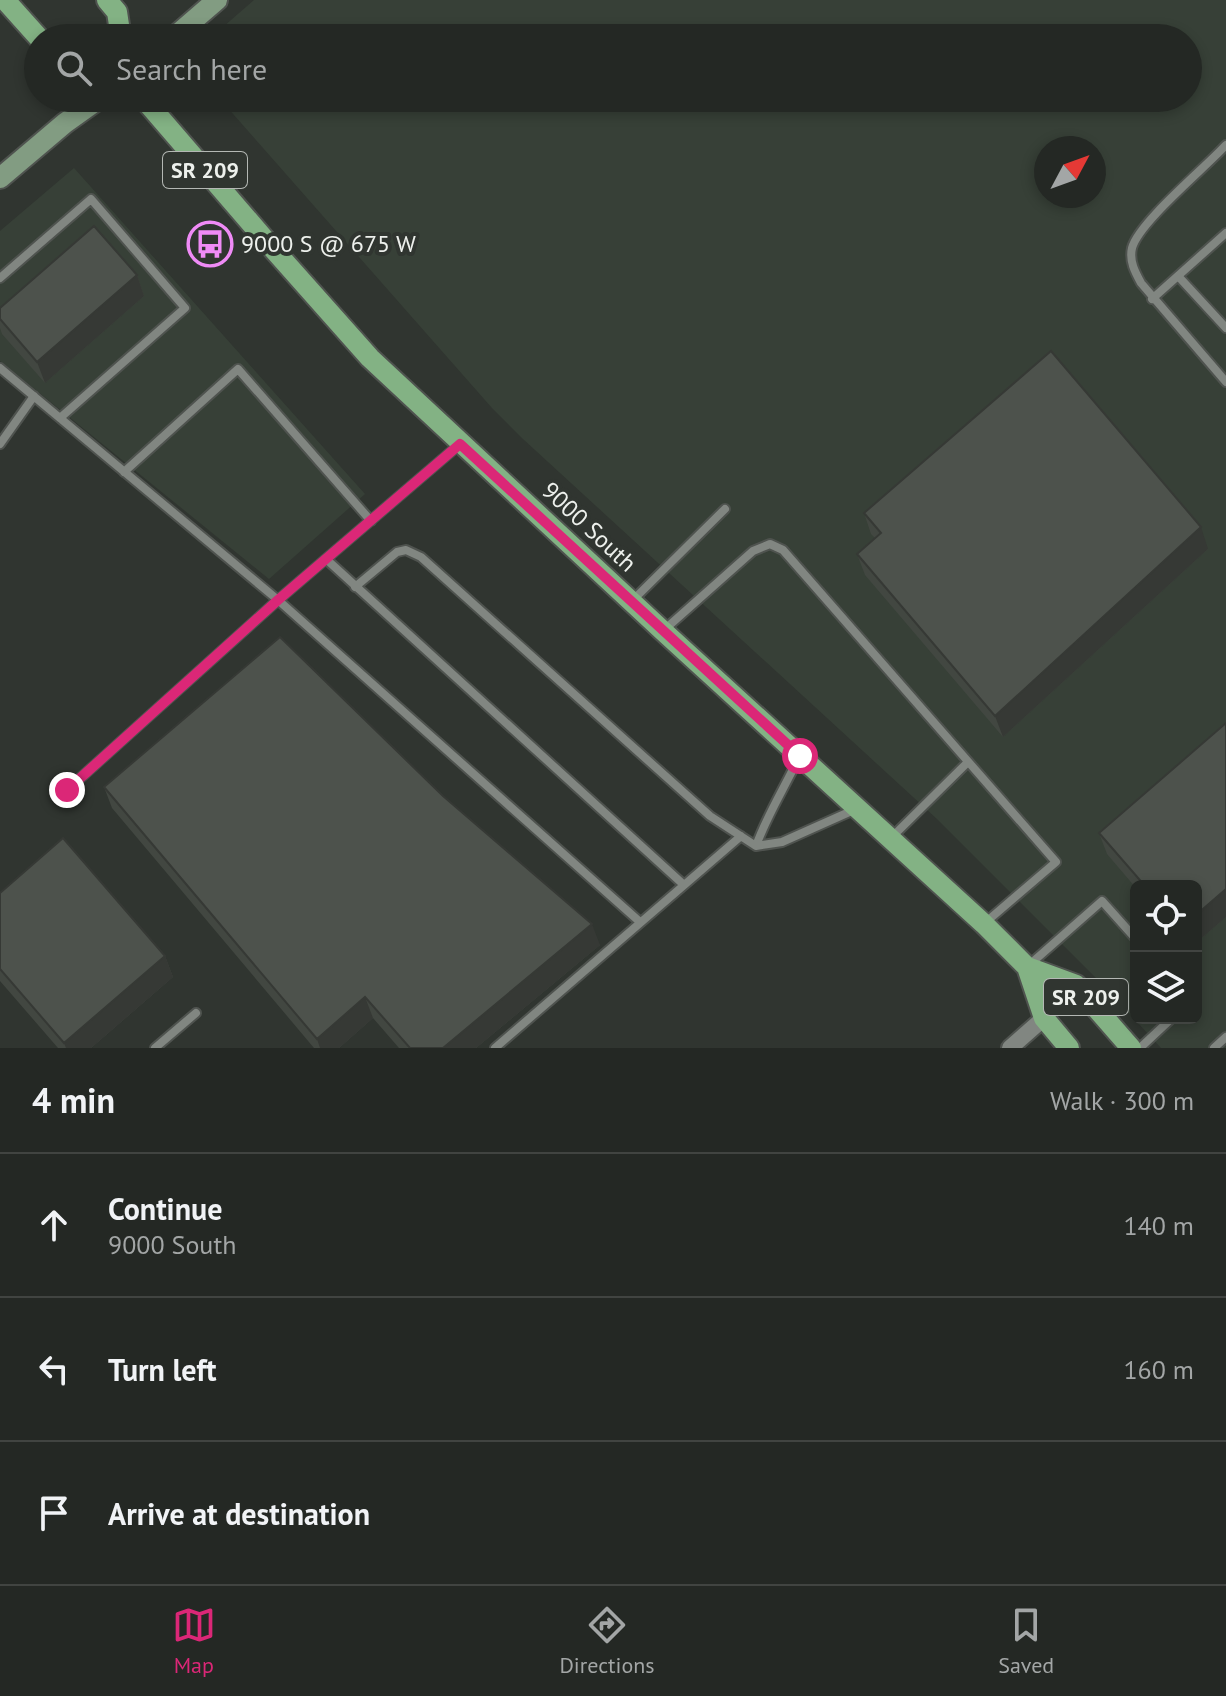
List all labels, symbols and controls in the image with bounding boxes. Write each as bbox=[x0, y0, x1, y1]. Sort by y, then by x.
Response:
search box bbox=[24, 24, 1202, 112]
icon: search bbox=[52, 46, 96, 90]
text: Search here bbox=[116, 49, 267, 88]
north arrow bbox=[1034, 136, 1106, 208]
road number: SR 209 bbox=[163, 152, 247, 188]
bus stop icon: 9000 S @ 675 W bbox=[186, 220, 234, 268]
place label: 9000 S @ 675 W bbox=[241, 228, 416, 259]
street label: 9000 South bbox=[535, 475, 643, 578]
route start bbox=[782, 738, 818, 774]
route end bbox=[49, 772, 85, 808]
map controls bbox=[1130, 880, 1202, 1024]
button: locate bbox=[1130, 880, 1202, 952]
button: layers bbox=[1130, 952, 1202, 1024]
road number: SR 209 bbox=[1044, 979, 1128, 1015]
text: 4 min bbox=[32, 1078, 115, 1122]
text: Walk · 300 m bbox=[1050, 1084, 1194, 1117]
text: Continue bbox=[108, 1189, 222, 1228]
icon: ahead bbox=[32, 1203, 76, 1247]
text: 140 m bbox=[1123, 1209, 1194, 1242]
text: 9000 South bbox=[108, 1228, 236, 1261]
icon: left bbox=[32, 1347, 76, 1391]
text: Turn left bbox=[108, 1350, 216, 1389]
text: 160 m bbox=[1123, 1353, 1194, 1386]
icon: arrive bbox=[32, 1491, 76, 1535]
text: Arrive at destination bbox=[108, 1494, 370, 1533]
tab: Map bbox=[172, 1603, 216, 1679]
tab: Directions bbox=[559, 1603, 655, 1679]
tab: Saved bbox=[998, 1603, 1054, 1679]

